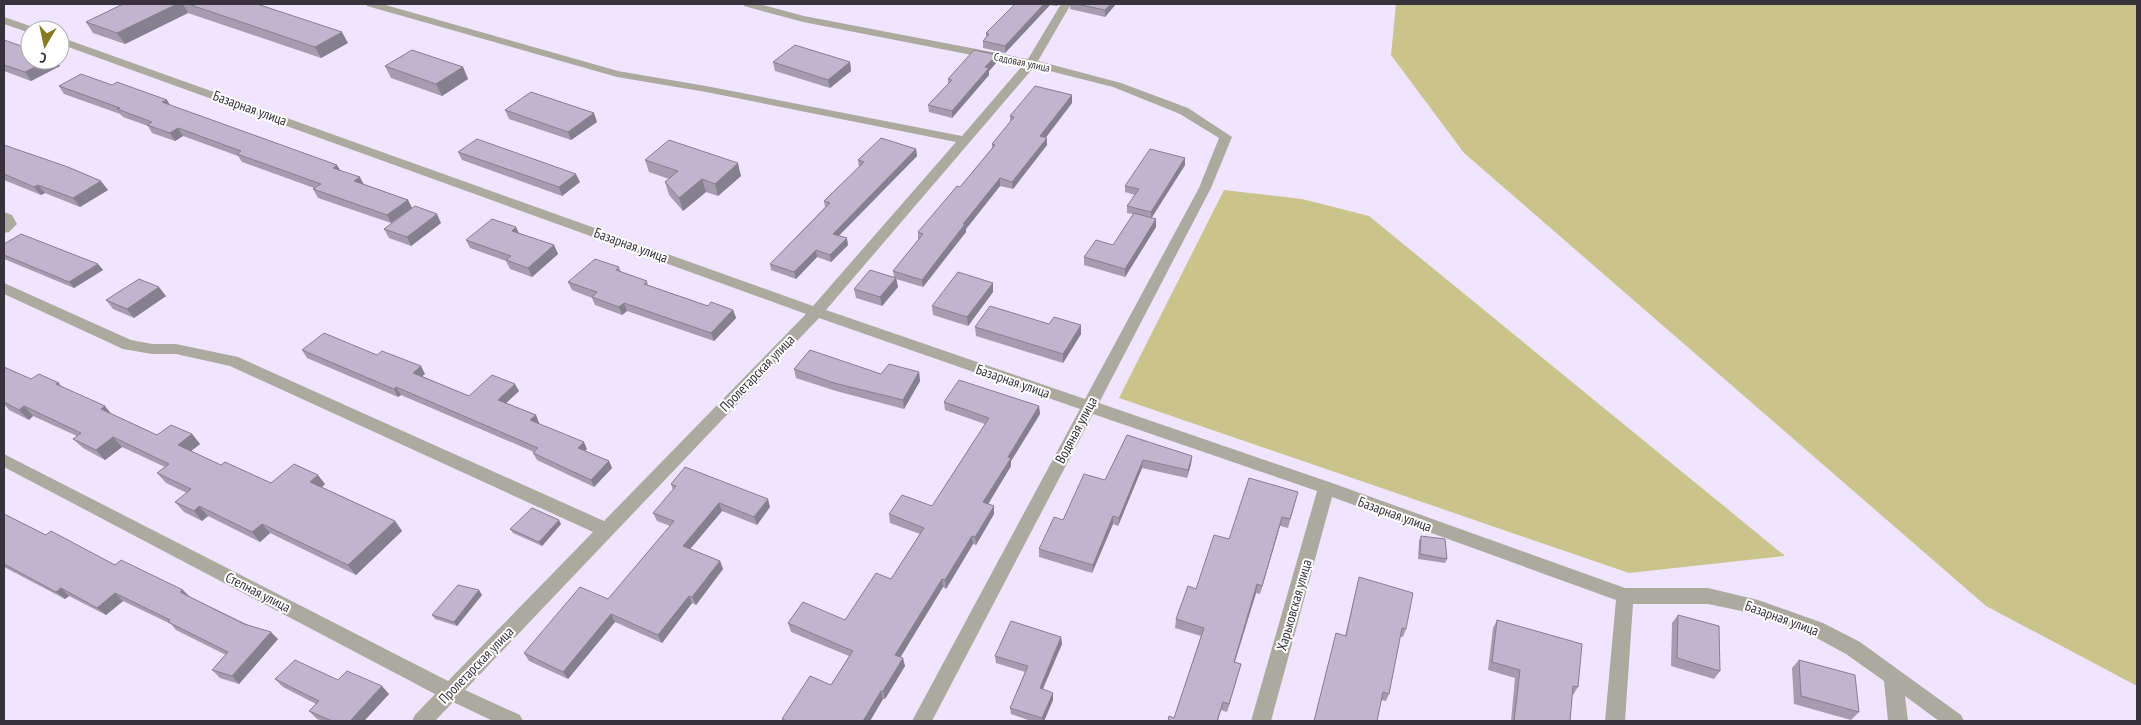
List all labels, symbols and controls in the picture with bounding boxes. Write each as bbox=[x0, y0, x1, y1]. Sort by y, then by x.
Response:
north arrow bbox=[20, 20, 70, 70]
text: С bbox=[38, 48, 48, 67]
street label: Садовая улица bbox=[993, 49, 1051, 75]
street label: Базарная улица bbox=[211, 86, 289, 130]
street label: Базарная улица bbox=[592, 223, 670, 267]
street label: Пролетарская улица bbox=[716, 331, 798, 415]
street label: Базарная улица bbox=[974, 360, 1052, 402]
street label: Водяная улица bbox=[1051, 394, 1101, 466]
street label: Базарная улица bbox=[1356, 492, 1434, 536]
street label: Харьковская улица bbox=[1272, 557, 1316, 653]
street label: Степная улица bbox=[222, 568, 294, 616]
street label: Базарная улица bbox=[1743, 596, 1821, 640]
street label: Пролетарская улица bbox=[435, 623, 517, 707]

